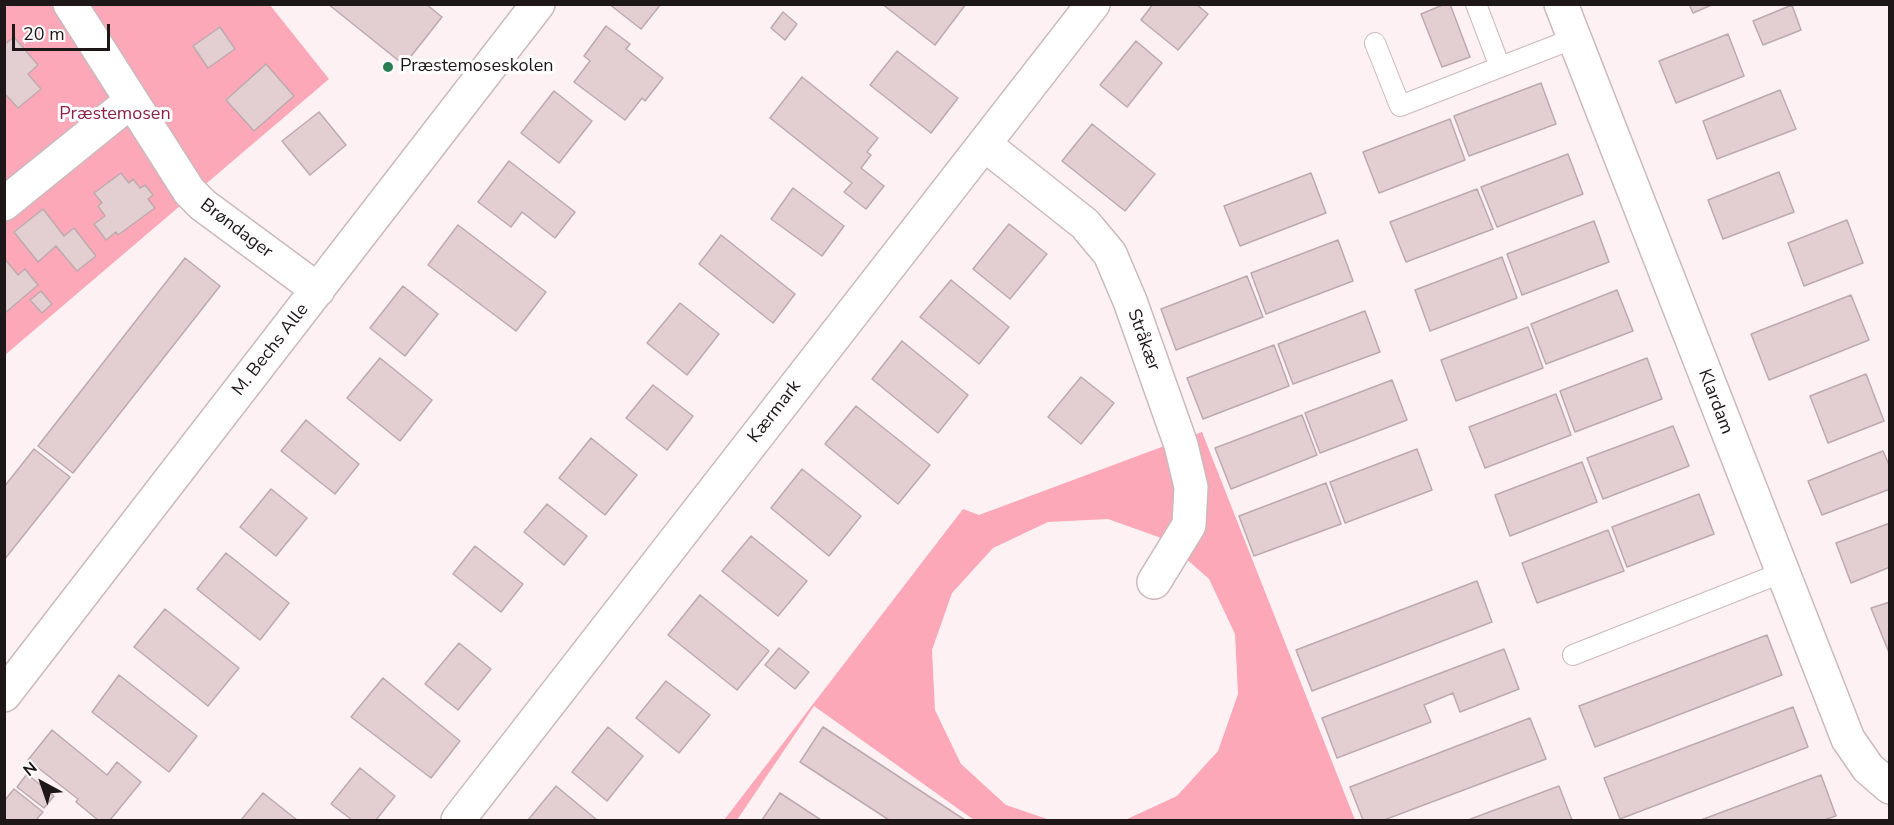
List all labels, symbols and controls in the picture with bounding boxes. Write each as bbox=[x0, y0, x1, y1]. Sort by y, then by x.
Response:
scale bar bbox=[15, 12, 112, 50]
text: 20 m bbox=[23, 22, 65, 46]
place label: Præstemoseskolen bbox=[400, 56, 554, 78]
marker: Præstemoseskolen bbox=[381, 60, 395, 74]
park label: Præstemosen bbox=[59, 104, 171, 126]
street label: Brøndager bbox=[195, 195, 277, 263]
street label: M. Bechs Alle bbox=[228, 300, 314, 400]
street label: Stråkær bbox=[1122, 306, 1164, 374]
street label: Klardam bbox=[1693, 366, 1737, 438]
street label: Kærmark bbox=[744, 376, 806, 448]
north arrow bbox=[12, 753, 72, 813]
text: N bbox=[19, 757, 42, 781]

